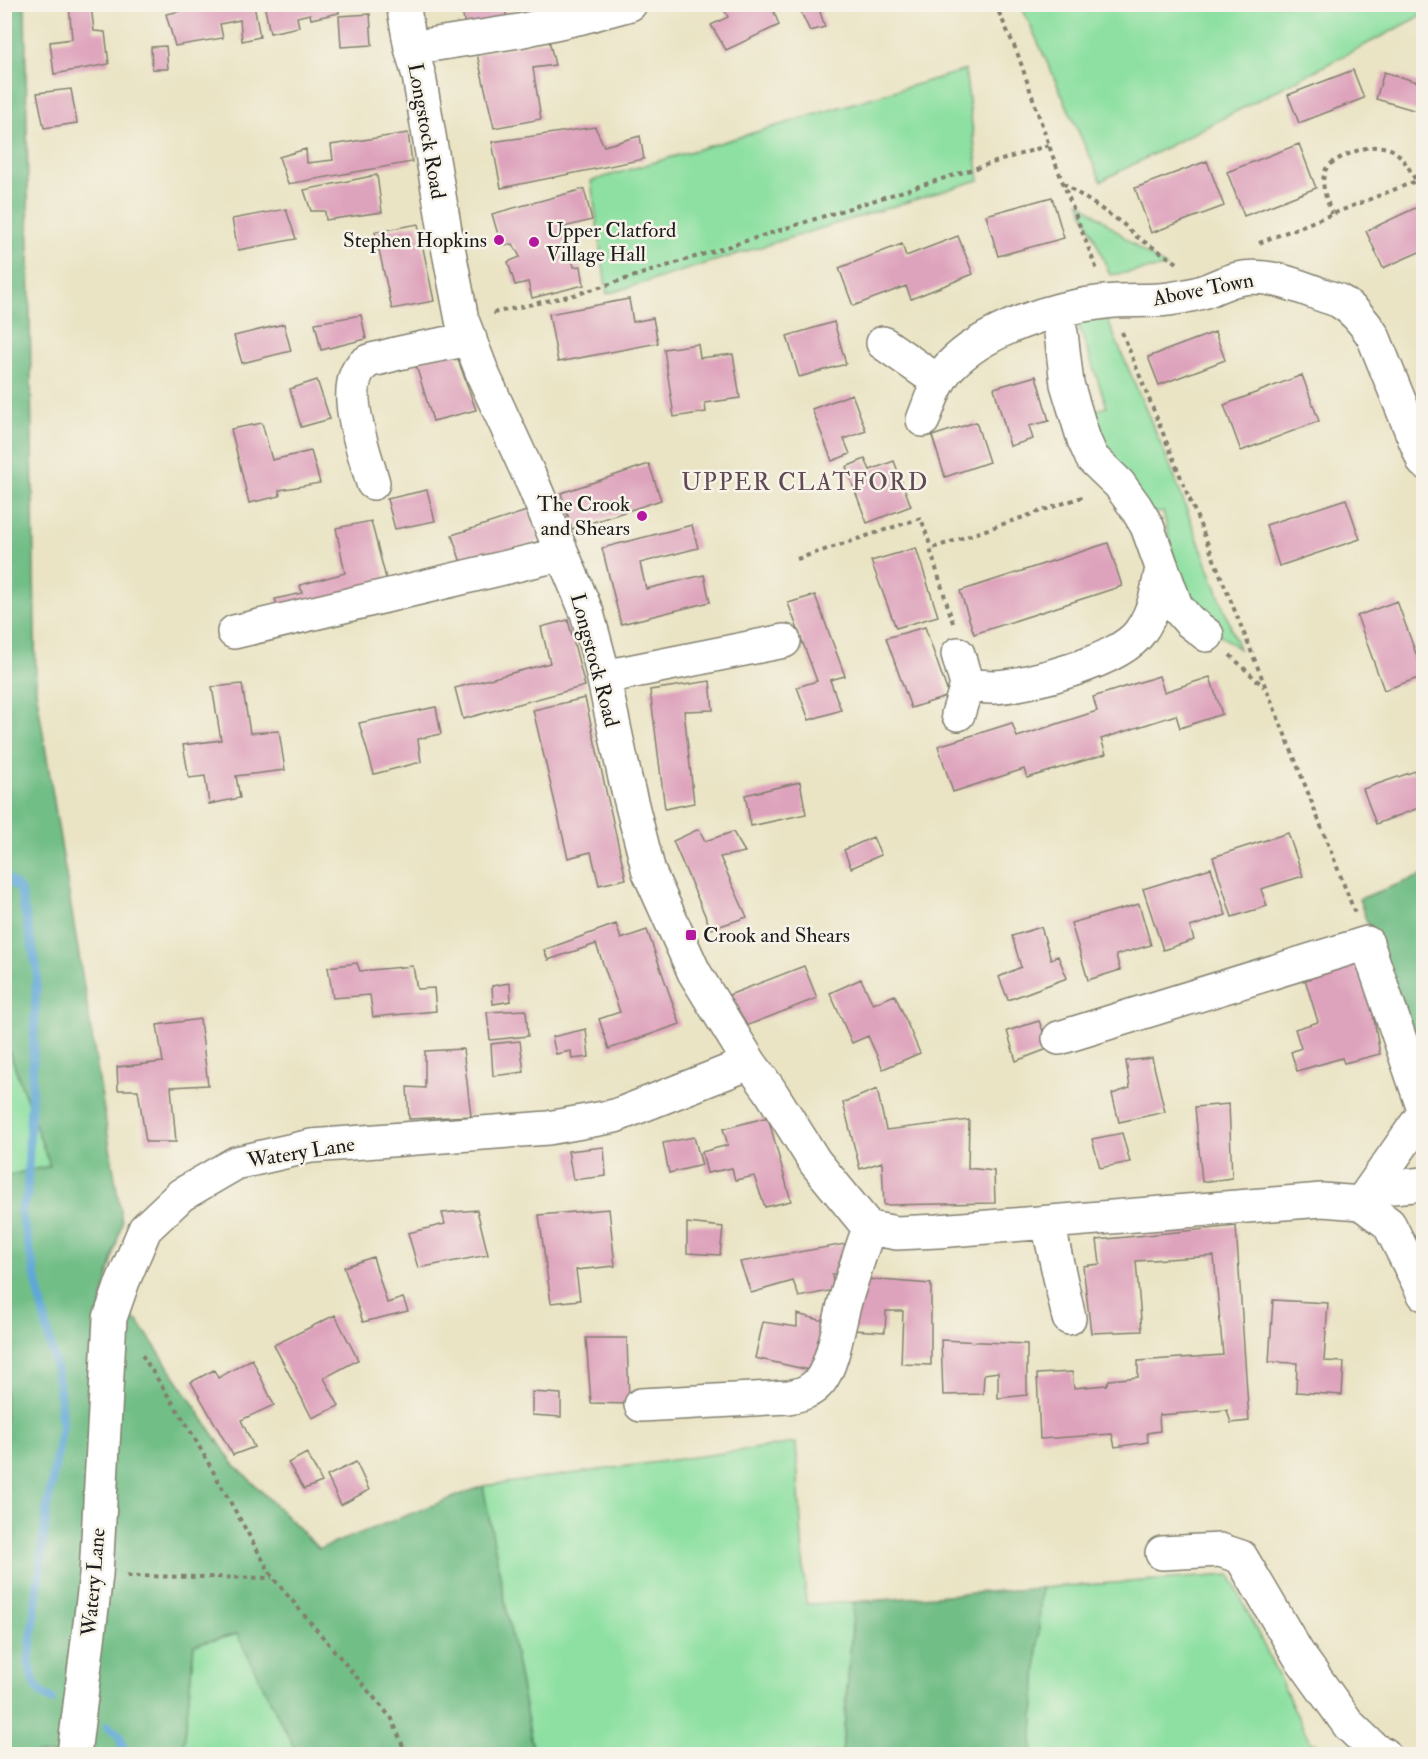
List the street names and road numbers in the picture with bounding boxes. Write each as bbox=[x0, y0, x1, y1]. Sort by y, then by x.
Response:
street label: Longstock Road bbox=[401, 61, 452, 202]
street label: Above Town bbox=[1149, 266, 1256, 313]
street label: Longstock Road bbox=[564, 590, 626, 731]
street label: Watery Lane bbox=[244, 1131, 357, 1174]
street label: Watery Lane bbox=[75, 1527, 112, 1638]

